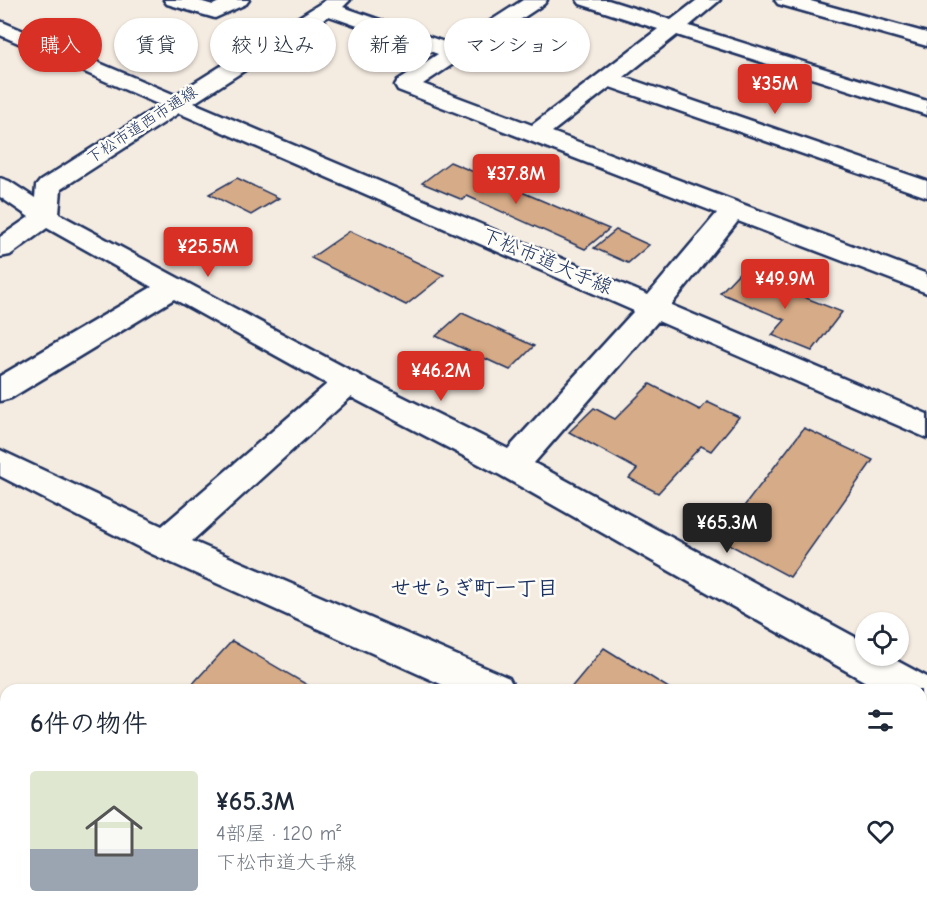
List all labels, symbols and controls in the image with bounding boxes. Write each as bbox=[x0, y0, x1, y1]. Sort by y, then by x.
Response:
chip: 購入 bbox=[18, 18, 102, 72]
chip: 賃貸 bbox=[114, 18, 198, 72]
chip: 絞り込み bbox=[210, 18, 336, 72]
chip: 新着 bbox=[348, 18, 432, 72]
chip: マンション bbox=[444, 18, 590, 72]
pin: ¥35M bbox=[739, 64, 811, 115]
text: ¥35M bbox=[752, 72, 798, 95]
street label: 下松市道西市通線 bbox=[83, 83, 201, 167]
pin: ¥37.8M bbox=[467, 154, 565, 205]
text: ¥37.8M bbox=[487, 162, 545, 185]
street label: 下松市道大手線 bbox=[478, 223, 616, 299]
pin: ¥25.5M bbox=[159, 227, 257, 278]
text: ¥25.5M bbox=[178, 235, 238, 258]
pin: ¥49.9M bbox=[736, 259, 834, 310]
text: ¥49.9M bbox=[755, 267, 815, 290]
pin: ¥46.2M bbox=[392, 351, 490, 402]
text: ¥46.2M bbox=[411, 359, 471, 382]
pin: ¥65.3M bbox=[678, 503, 776, 554]
text: ¥65.3M bbox=[697, 511, 757, 534]
district label: せせらぎ町一丁目 bbox=[390, 576, 558, 600]
map controls bbox=[855, 612, 909, 666]
button: locate bbox=[855, 612, 909, 666]
icon: filters bbox=[864, 704, 897, 737]
text: 6件の物件 bbox=[30, 709, 148, 739]
text: ¥65.3M bbox=[216, 787, 295, 817]
icon: home bbox=[78, 795, 150, 867]
icon: heart bbox=[864, 815, 897, 848]
text: 4部屋 · 120 m² bbox=[216, 822, 341, 845]
text: 下松市道大手線 bbox=[216, 851, 356, 874]

